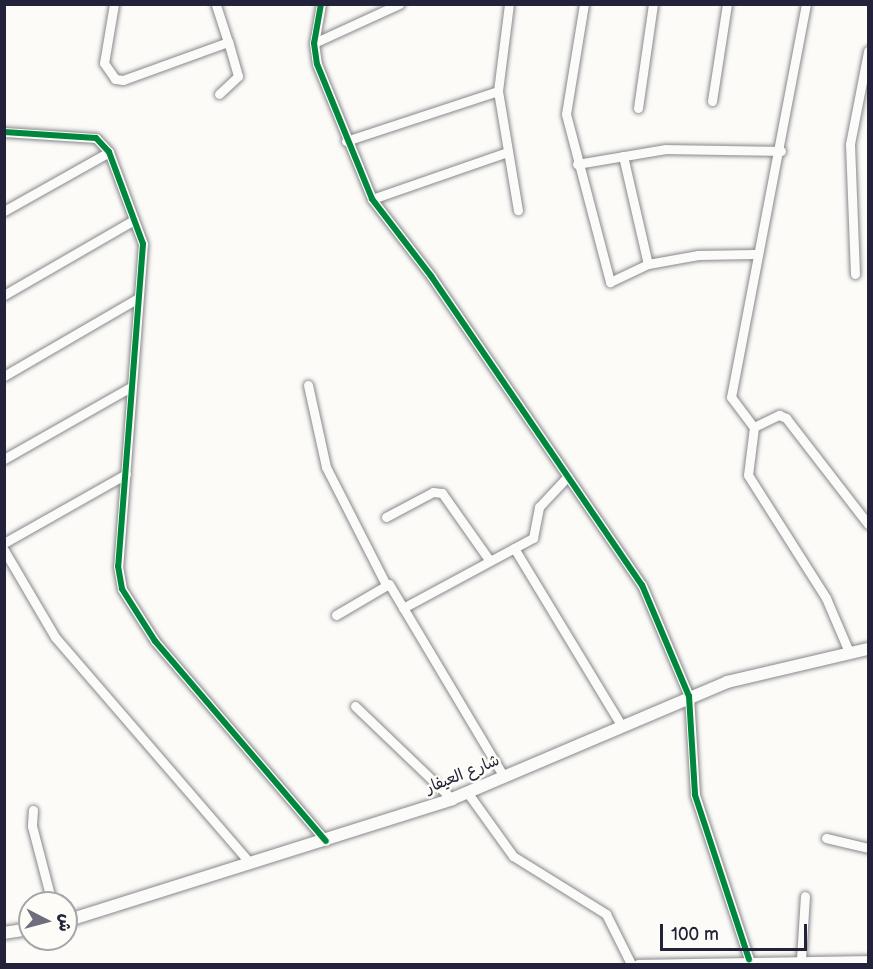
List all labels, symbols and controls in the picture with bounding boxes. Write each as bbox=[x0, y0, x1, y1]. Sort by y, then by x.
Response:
street label: شارع العيفار bbox=[423, 751, 503, 799]
north arrow bbox=[18, 891, 78, 951]
scale bar bbox=[663, 912, 810, 950]
text: ش bbox=[54, 913, 75, 932]
text: 100 m bbox=[671, 924, 719, 945]

